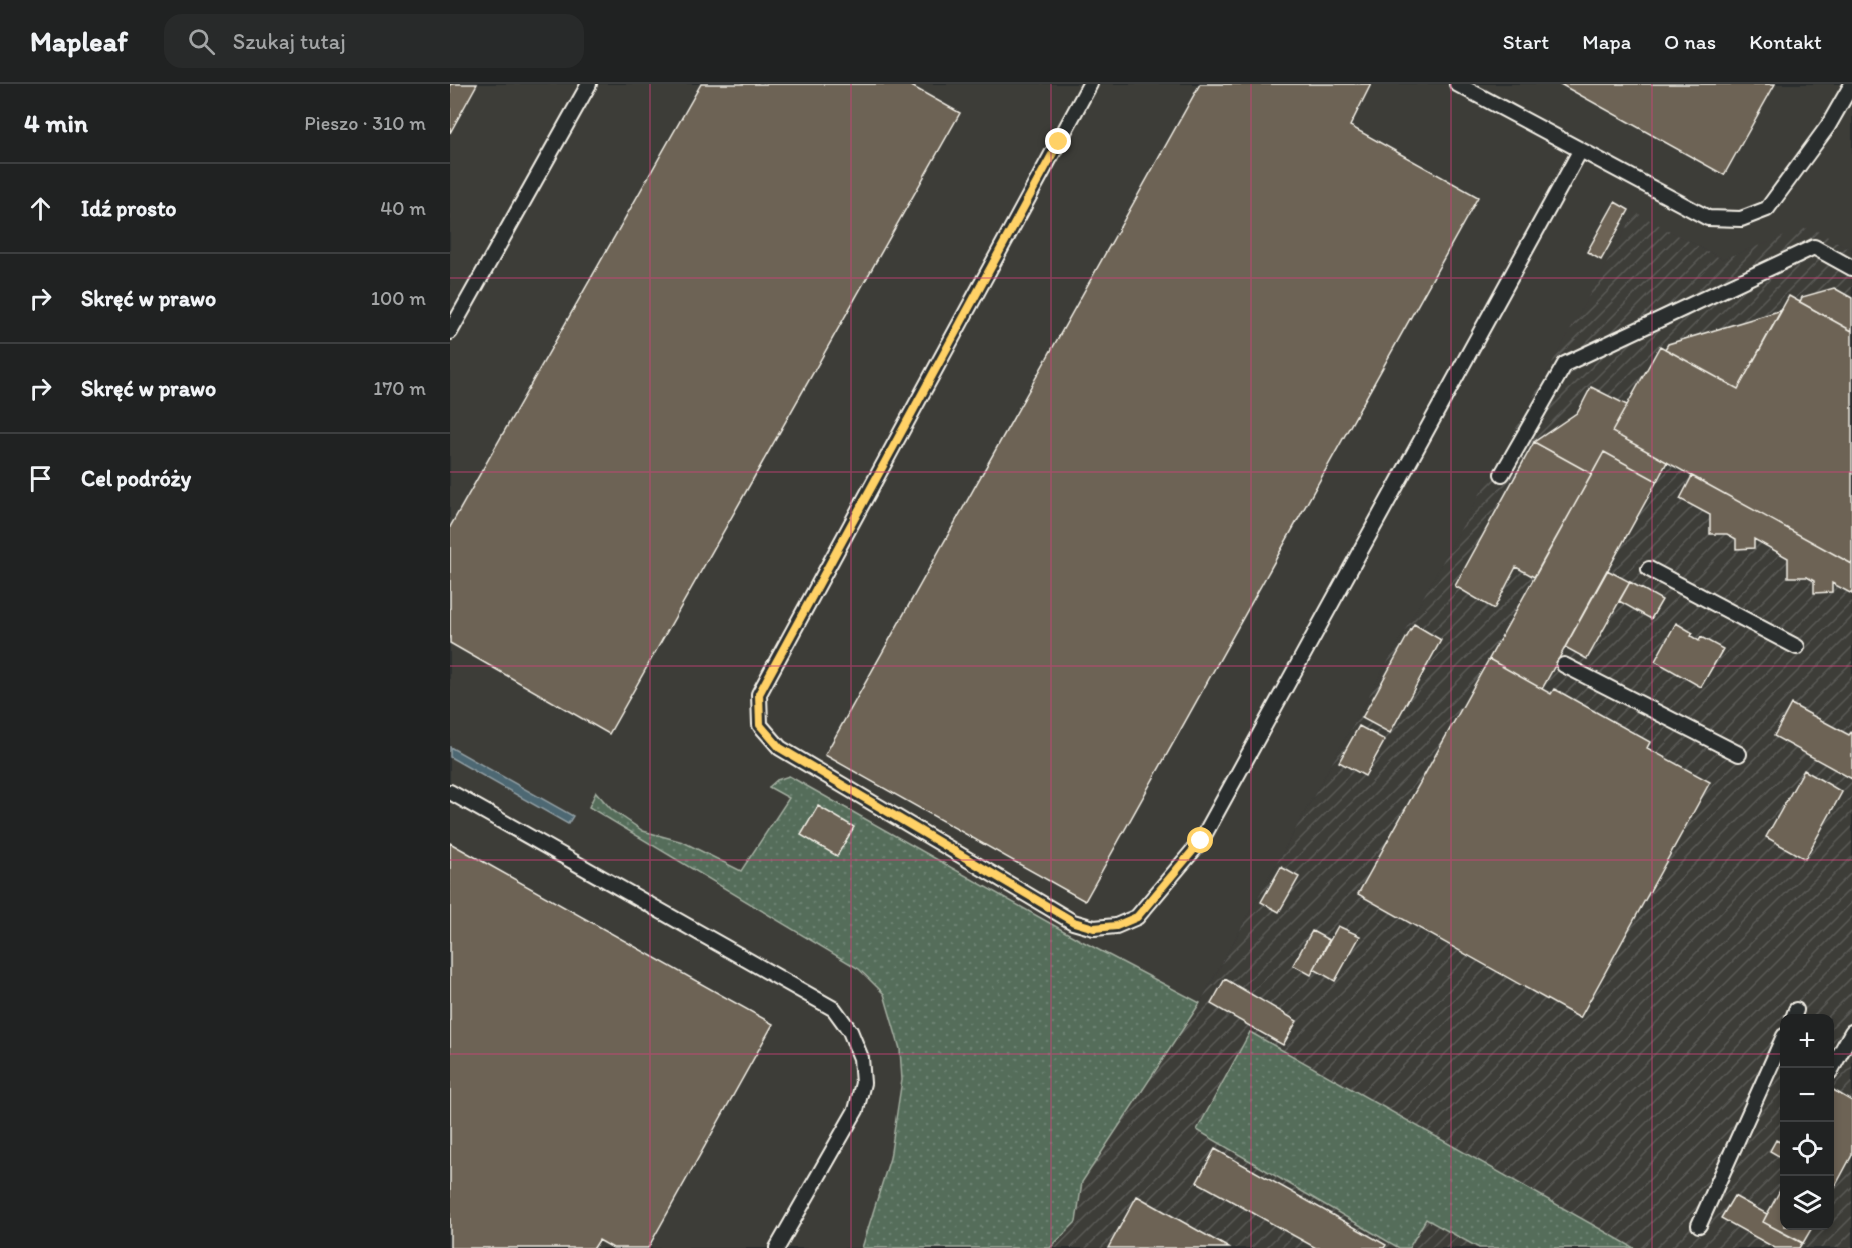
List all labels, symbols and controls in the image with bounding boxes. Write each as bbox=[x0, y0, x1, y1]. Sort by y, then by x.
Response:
search box bbox=[164, 14, 584, 68]
text: Mapleaf bbox=[30, 24, 128, 58]
icon: search bbox=[185, 25, 218, 58]
text: Szukaj tutaj bbox=[233, 28, 346, 55]
text: Start bbox=[1503, 29, 1549, 54]
text: Mapa bbox=[1582, 29, 1631, 54]
text: O nas bbox=[1664, 29, 1716, 54]
text: Kontakt bbox=[1749, 29, 1822, 54]
text: 4 min bbox=[24, 107, 88, 139]
text: Pieszo · 310 m bbox=[304, 111, 426, 135]
route end bbox=[1045, 128, 1071, 154]
icon: ahead bbox=[24, 192, 57, 225]
text: Idź prosto bbox=[81, 195, 177, 222]
text: 40 m bbox=[380, 196, 426, 220]
icon: right bbox=[24, 282, 57, 315]
text: Skręć w prawo bbox=[81, 285, 216, 312]
text: 100 m bbox=[371, 286, 426, 310]
icon: right bbox=[24, 372, 57, 405]
text: Skręć w prawo bbox=[81, 375, 216, 402]
text: 170 m bbox=[373, 376, 426, 400]
icon: arrive bbox=[24, 462, 57, 495]
text: Cel podróży bbox=[81, 465, 191, 492]
route start bbox=[1187, 827, 1213, 853]
map controls bbox=[1780, 1014, 1834, 1230]
button: + bbox=[1780, 1014, 1834, 1068]
button: − bbox=[1780, 1068, 1834, 1122]
button: locate bbox=[1780, 1122, 1834, 1176]
button: layers bbox=[1780, 1176, 1834, 1230]

